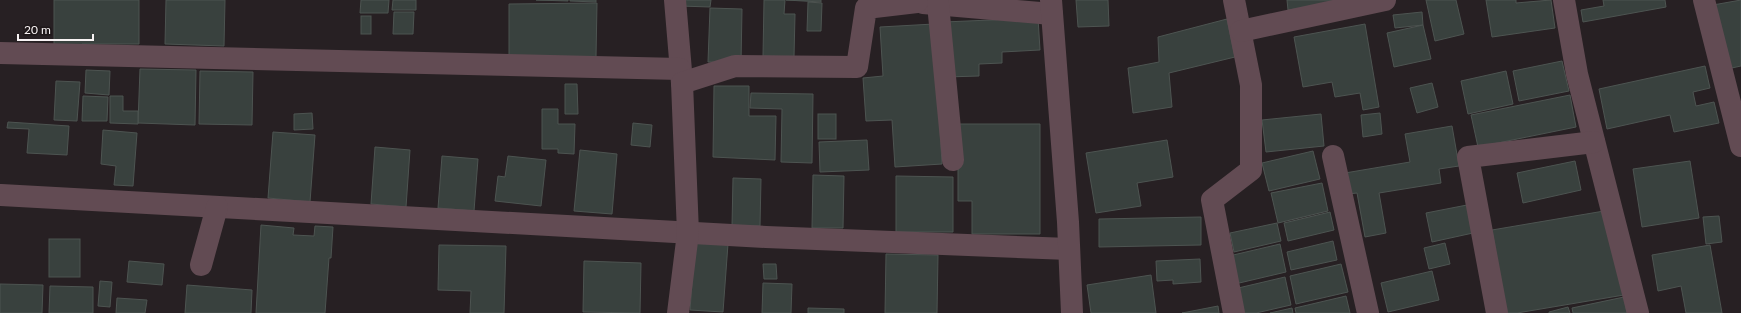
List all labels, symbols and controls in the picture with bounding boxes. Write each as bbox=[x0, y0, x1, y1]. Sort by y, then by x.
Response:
scale bar bbox=[18, 16, 93, 42]
text: 20 m bbox=[24, 22, 51, 37]

